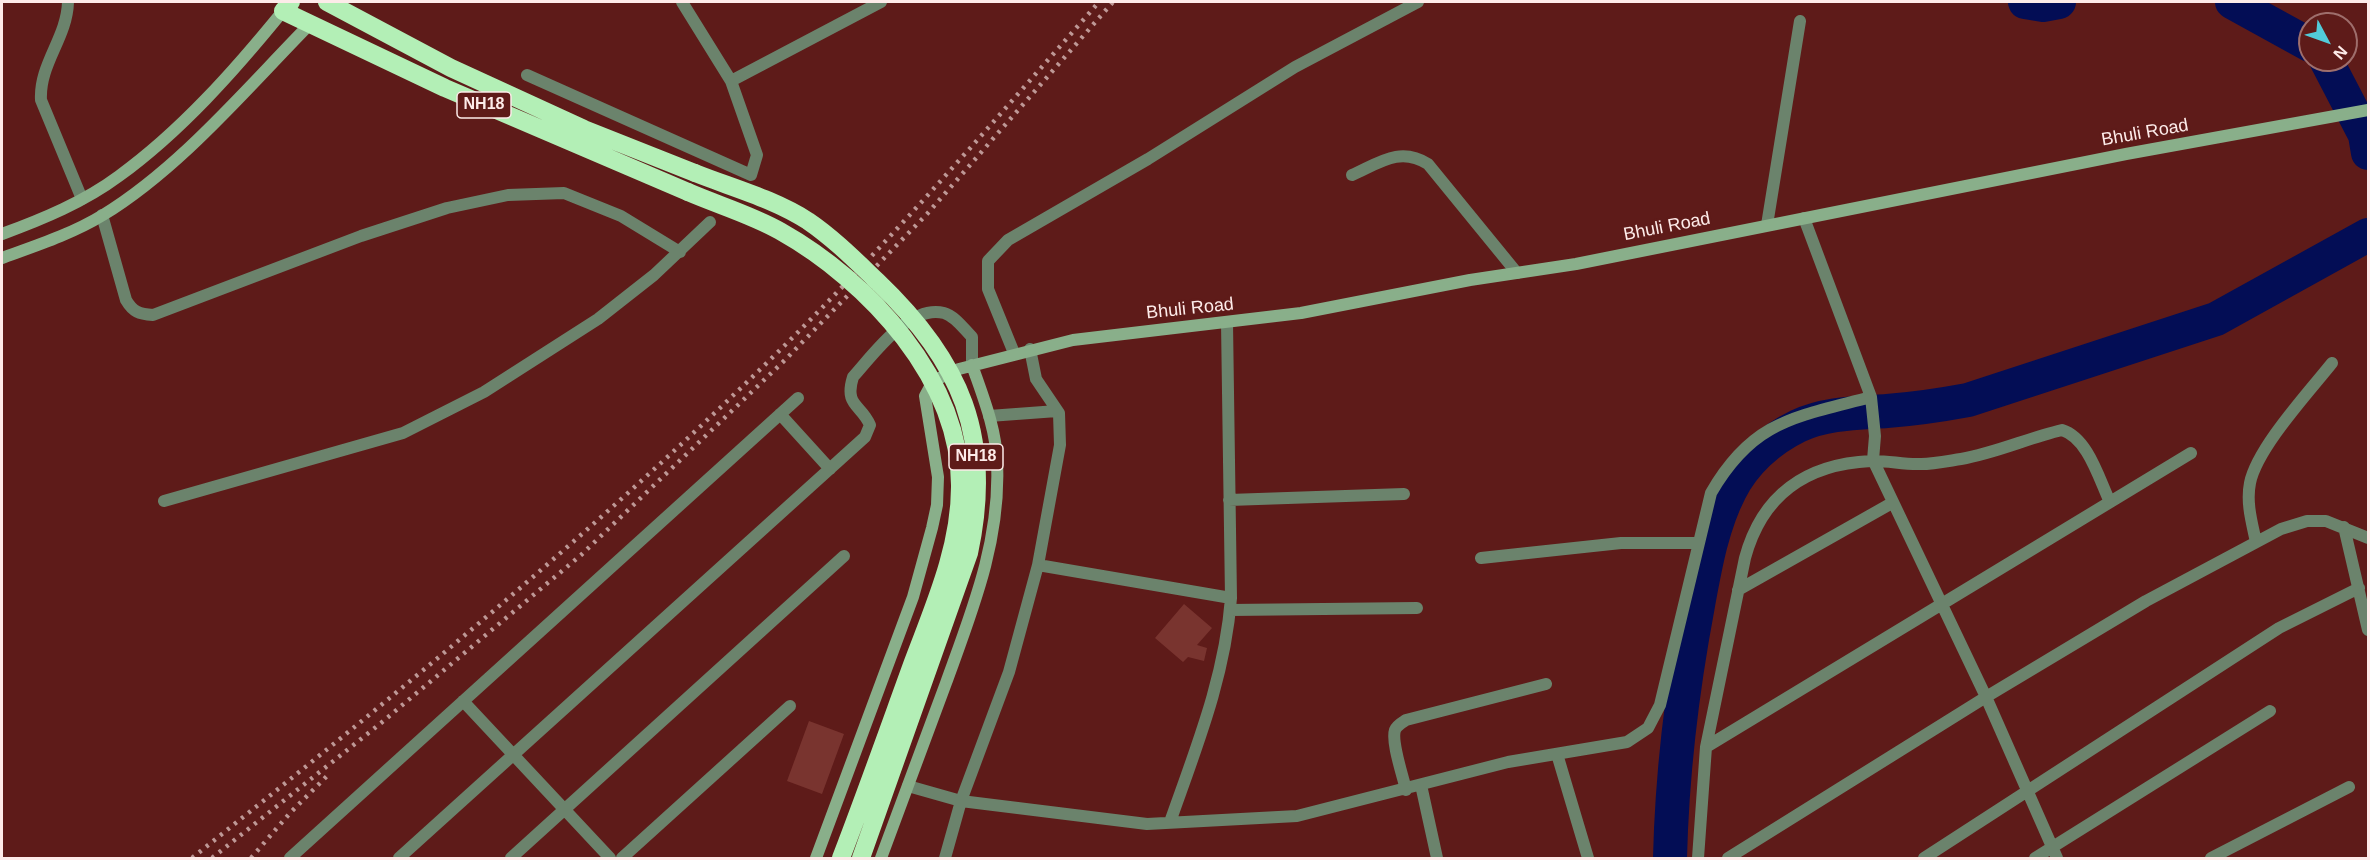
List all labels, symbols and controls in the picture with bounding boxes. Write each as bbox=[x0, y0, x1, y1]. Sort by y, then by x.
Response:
north arrow bbox=[2298, 12, 2358, 72]
text: N bbox=[2330, 43, 2351, 63]
road number: NH18 bbox=[457, 92, 511, 118]
street label: Bhuli Road bbox=[2100, 115, 2190, 151]
street label: Bhuli Road bbox=[1622, 208, 1712, 246]
street label: Bhuli Road bbox=[1145, 294, 1235, 324]
road number: NH18 bbox=[949, 444, 1003, 470]

